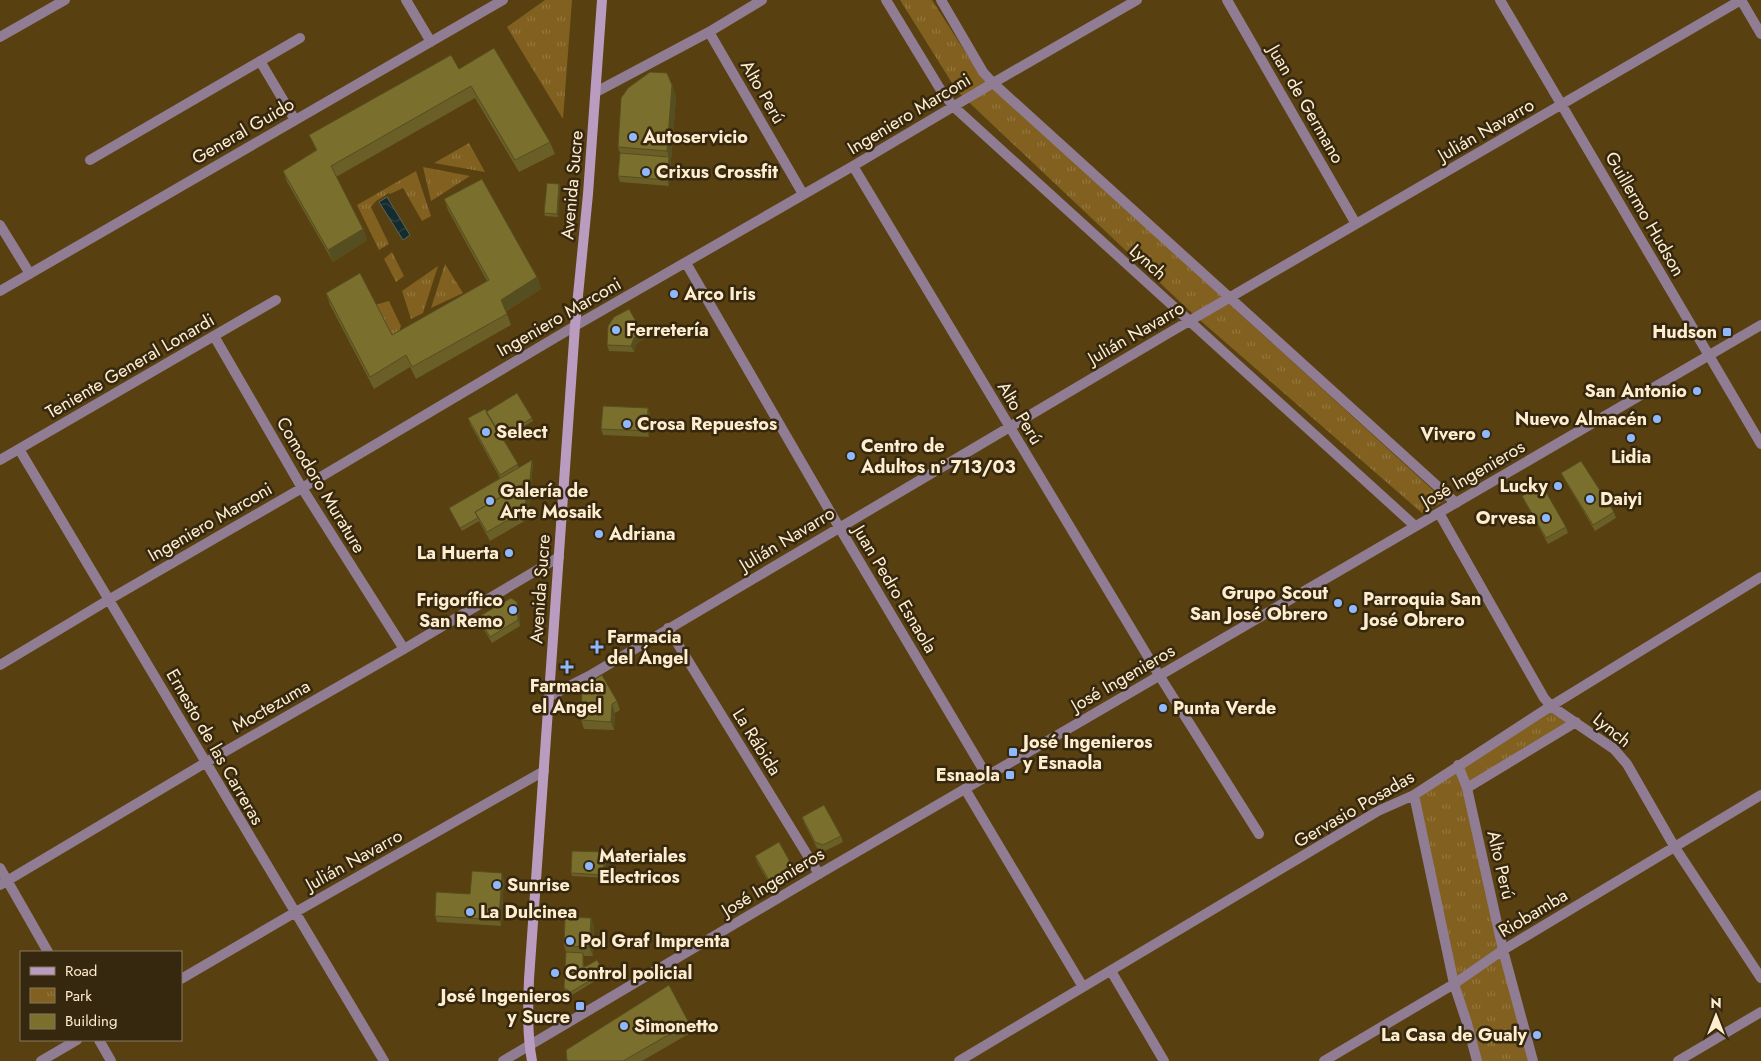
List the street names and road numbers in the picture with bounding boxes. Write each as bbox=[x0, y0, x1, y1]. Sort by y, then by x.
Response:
street label: Juan de Germano bbox=[1260, 38, 1351, 168]
street label: Alto Perú bbox=[734, 55, 792, 129]
street label: Ingeniero Marconi bbox=[842, 67, 976, 161]
street label: General Guido bbox=[187, 91, 299, 171]
street label: Julián Navarro bbox=[1431, 92, 1539, 169]
street label: Avenida Sucre bbox=[554, 129, 590, 241]
street label: Guillermo Hudson bbox=[1599, 147, 1691, 281]
street label: Lynch bbox=[1123, 238, 1173, 286]
street label: Ingeniero Marconi bbox=[492, 271, 626, 363]
street label: Julián Navarro bbox=[1081, 295, 1189, 372]
street label: Teniente General Lonardi bbox=[41, 307, 219, 425]
street label: Alto Perú bbox=[991, 376, 1049, 450]
street label: Comodoro Murature bbox=[270, 412, 372, 558]
street label: José Ingenieros bbox=[1415, 434, 1530, 515]
street label: Ingeniero Marconi bbox=[143, 476, 277, 568]
street label: Julián Navarro bbox=[733, 500, 840, 579]
street label: Juan Pedro Esnaola bbox=[845, 518, 944, 658]
street label: Avenida Sucre bbox=[523, 533, 557, 645]
street label: José Ingenieros bbox=[1065, 638, 1180, 719]
street label: Ernesto de las Carreras bbox=[160, 664, 270, 830]
street label: Moctezuma bbox=[227, 673, 315, 739]
street label: La Rábida bbox=[726, 703, 788, 781]
street label: Lynch bbox=[1587, 706, 1637, 754]
street label: Gervasio Posadas bbox=[1289, 764, 1419, 854]
street label: Julián Navarro bbox=[299, 823, 407, 898]
street label: Alto Perú bbox=[1480, 828, 1522, 902]
street label: José Ingenieros bbox=[715, 841, 829, 924]
street label: Riobamba bbox=[1494, 882, 1572, 944]

